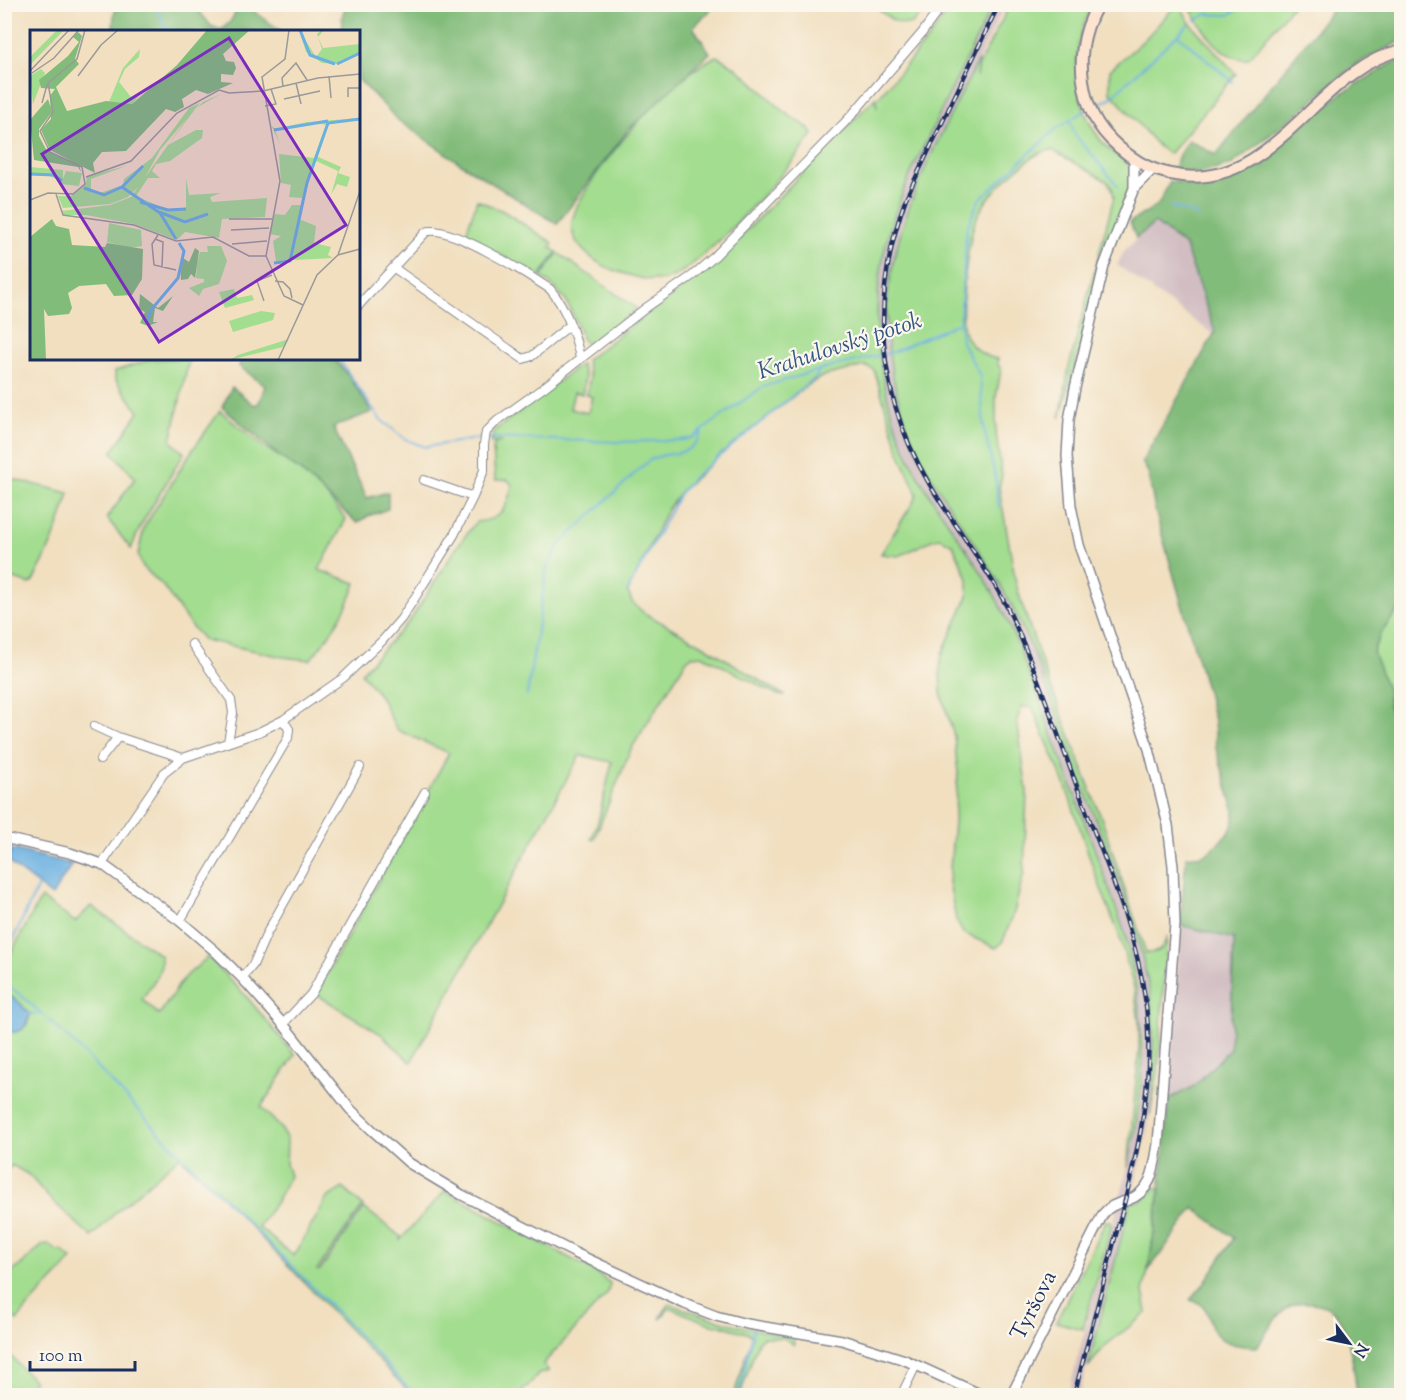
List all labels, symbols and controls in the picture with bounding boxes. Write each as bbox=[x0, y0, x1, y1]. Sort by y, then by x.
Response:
inset map bbox=[30, 30, 360, 360]
water label: Krahulovský potok bbox=[753, 304, 927, 390]
street label: Tyršova bbox=[1004, 1266, 1066, 1346]
north arrow bbox=[1319, 1313, 1379, 1373]
scale bar bbox=[30, 1334, 135, 1372]
text: N bbox=[1346, 1338, 1373, 1361]
text: 100 m bbox=[39, 1344, 83, 1370]

